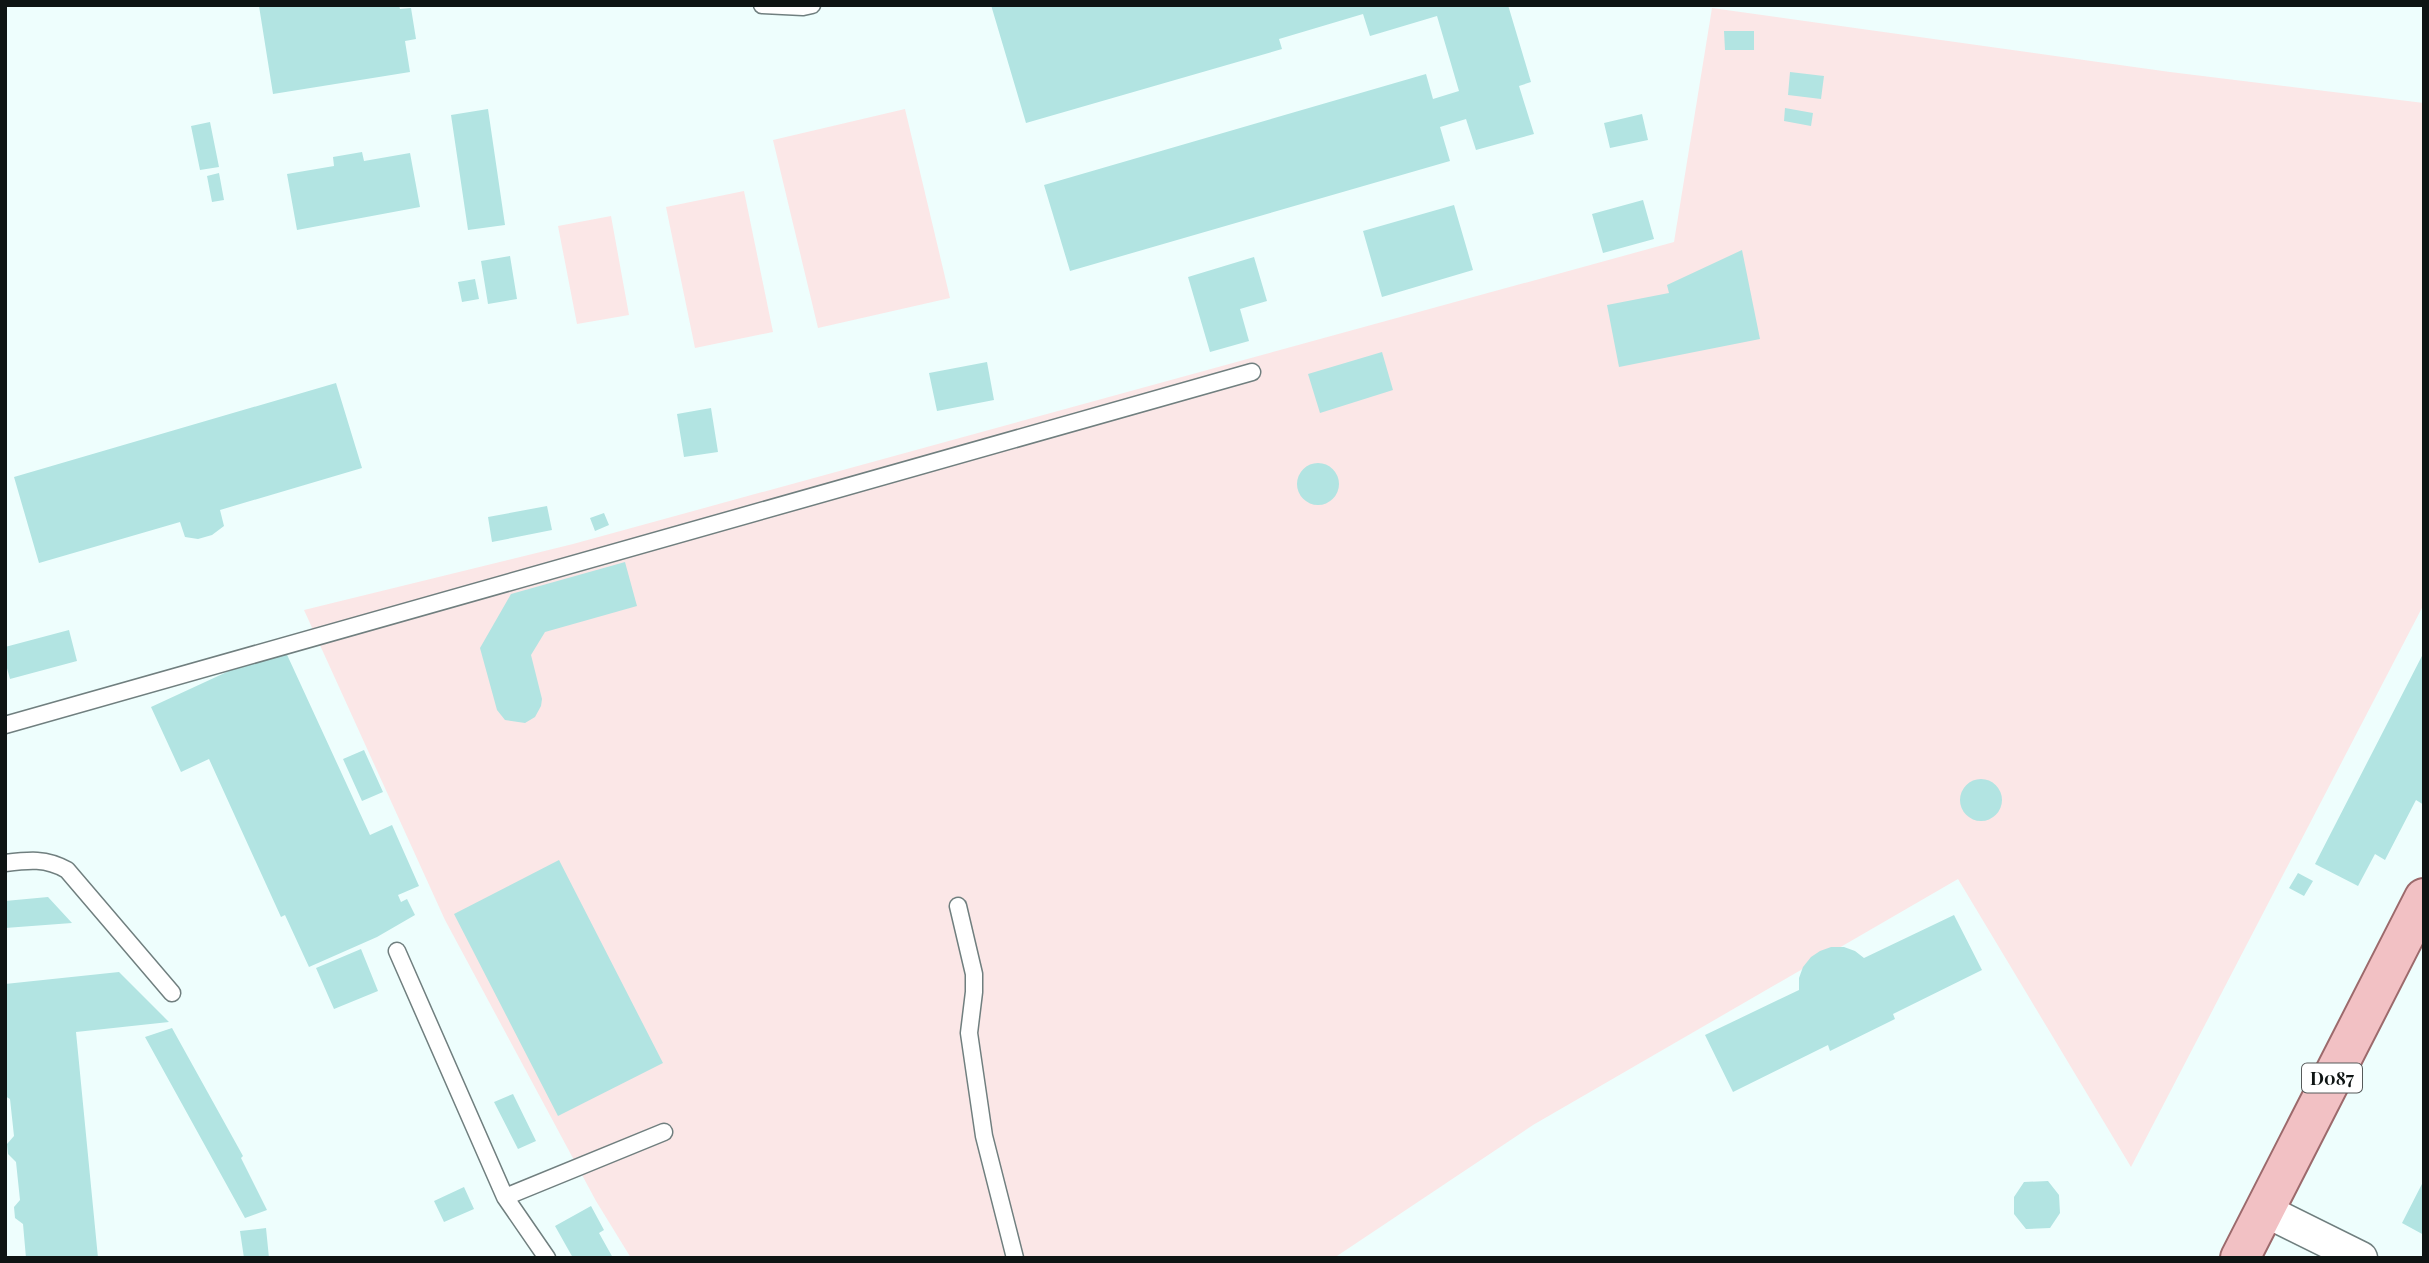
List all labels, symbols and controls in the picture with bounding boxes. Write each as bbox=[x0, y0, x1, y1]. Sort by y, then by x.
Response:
road number: D087 bbox=[2302, 1064, 2362, 1092]

